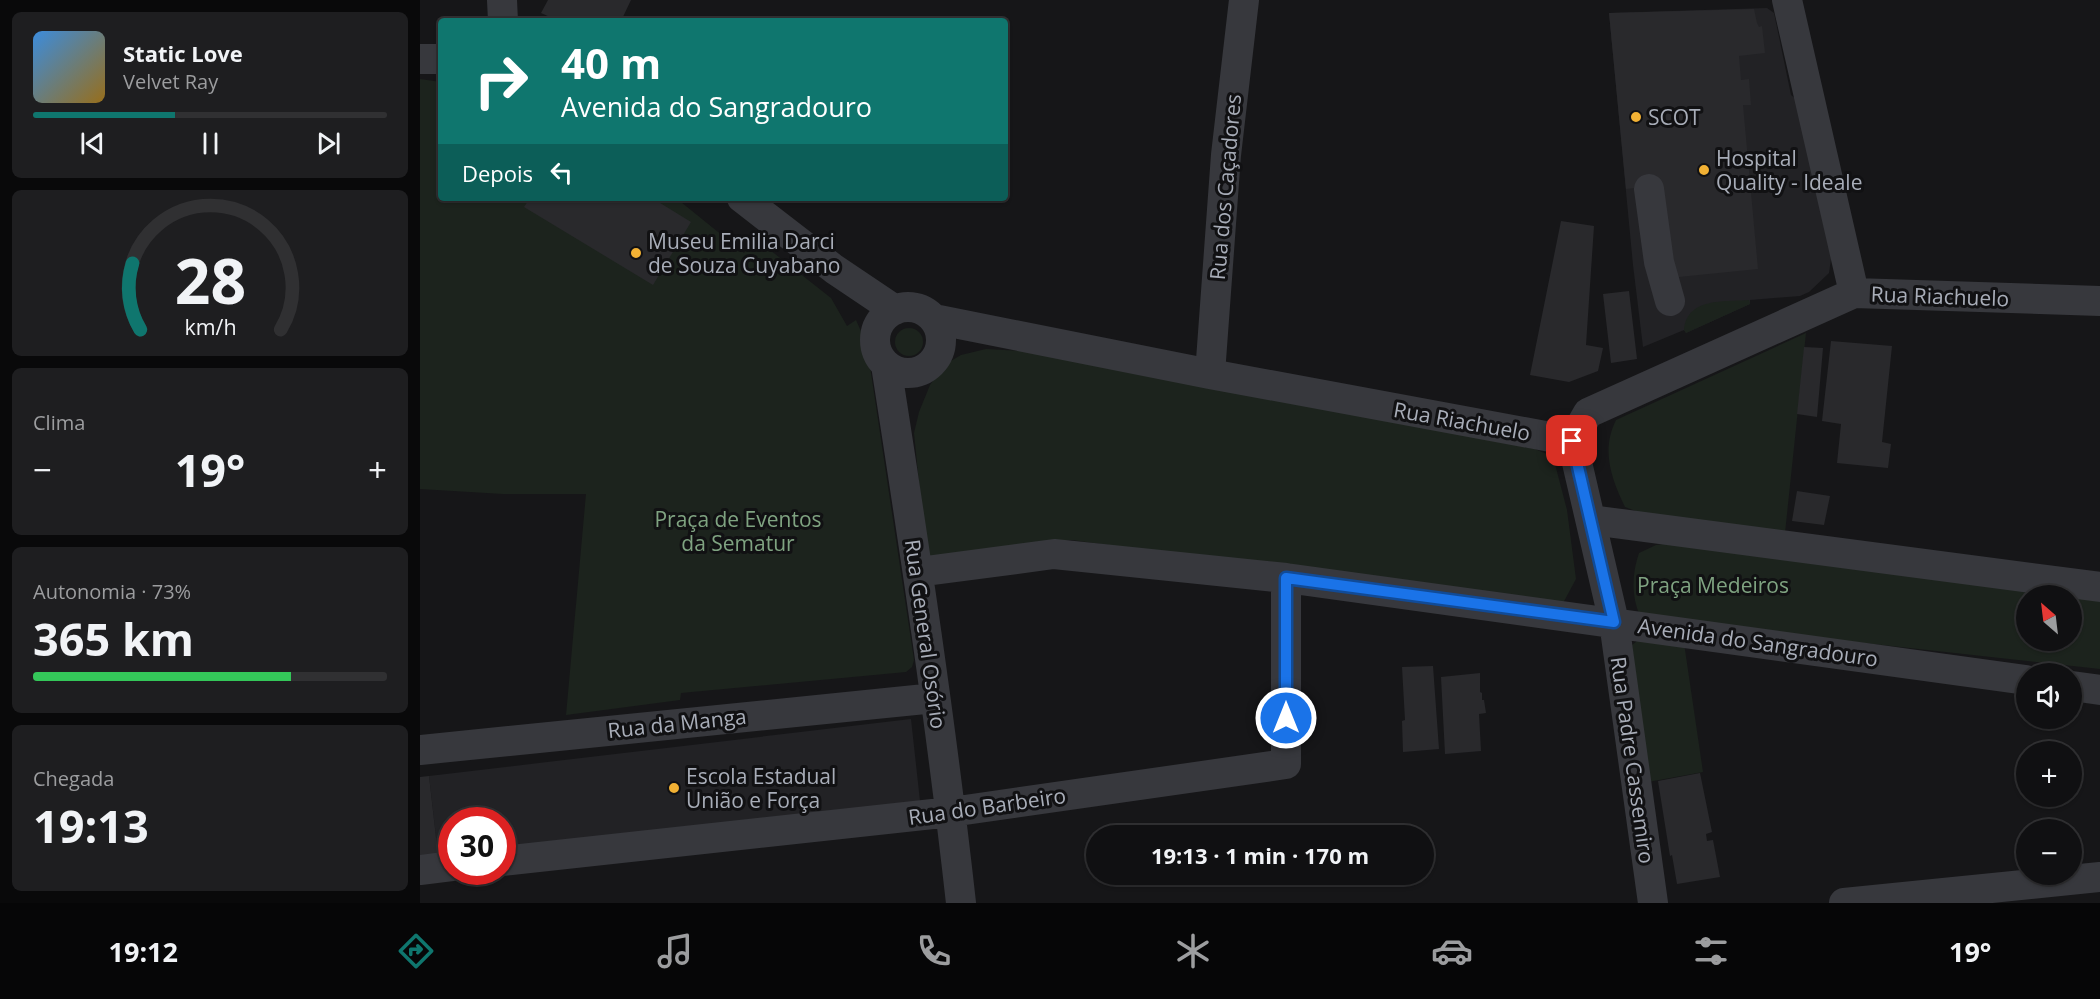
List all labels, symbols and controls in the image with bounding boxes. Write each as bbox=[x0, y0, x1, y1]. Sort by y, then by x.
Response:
text: 40 m bbox=[561, 34, 661, 91]
text: Static Love bbox=[123, 38, 243, 68]
icon: right bbox=[462, 42, 540, 120]
text: Velvet Ray bbox=[123, 68, 218, 95]
text: Avenida do Sangradouro bbox=[561, 88, 872, 125]
street label: Rua dos Caçadores bbox=[1203, 93, 1247, 281]
place label: SCOT bbox=[1648, 103, 1701, 131]
marker: SCOT bbox=[1629, 110, 1643, 124]
icon: previous bbox=[76, 127, 109, 160]
icon: pause bbox=[194, 127, 227, 160]
icon: next bbox=[312, 127, 345, 160]
place label: Hospital Quality - Ideale bbox=[1716, 144, 1862, 196]
icon: left bbox=[545, 156, 578, 189]
text: Depois bbox=[462, 158, 533, 188]
marker: Hospital Quality - Ideale bbox=[1697, 163, 1711, 177]
place label: Museu Emilia Darci de Souza Cuyabano bbox=[648, 227, 840, 279]
text: 28 bbox=[174, 237, 246, 322]
marker: Museu Emilia Darci de Souza Cuyabano bbox=[629, 246, 643, 260]
street label: Rua Riachuelo bbox=[1870, 280, 2010, 312]
text: km/h bbox=[184, 313, 236, 342]
street label: Rua Riachuelo bbox=[1391, 395, 1533, 447]
text: Clima bbox=[33, 409, 85, 436]
pin bbox=[1546, 415, 1597, 466]
icon: arrive bbox=[1555, 424, 1588, 457]
text: 19° bbox=[175, 439, 245, 500]
text: − bbox=[33, 447, 52, 492]
text: + bbox=[368, 447, 387, 492]
park label: Praça de Eventos da Sematur bbox=[654, 505, 822, 557]
street label: Rua General Osório bbox=[899, 537, 953, 731]
park label: Praça Medeiros bbox=[1637, 571, 1789, 599]
text: Autonomia · 73% bbox=[33, 578, 191, 605]
north arrow bbox=[2016, 585, 2082, 651]
map controls bbox=[2016, 585, 2082, 885]
text: 365 km bbox=[33, 608, 194, 669]
street label: Avenida do Sangradouro bbox=[1636, 611, 1880, 673]
street label: Rua Padre Cassemiro bbox=[1605, 655, 1661, 865]
button: sound bbox=[2016, 663, 2082, 729]
position arrow bbox=[1254, 686, 1318, 750]
street label: Rua da Manga bbox=[606, 702, 748, 744]
button: + bbox=[2016, 741, 2082, 807]
place label: Escola Estadual União e Força bbox=[686, 762, 836, 814]
text: Chegada bbox=[33, 765, 114, 792]
marker: Escola Estadual União e Força bbox=[667, 781, 681, 795]
street label: Rua do Barbeiro bbox=[906, 781, 1068, 831]
text: 19:13 bbox=[33, 795, 149, 856]
speed limit sign: 30 bbox=[438, 807, 516, 885]
button: − bbox=[2016, 819, 2082, 885]
text: 19:13 · 1 min · 170 m bbox=[1151, 840, 1369, 870]
icon: directions bbox=[395, 930, 437, 972]
icon: music bbox=[654, 930, 696, 972]
icon: phone bbox=[913, 930, 955, 972]
icon: climate bbox=[1172, 930, 1214, 972]
icon: car bbox=[1431, 930, 1473, 972]
icon: filters bbox=[1690, 930, 1732, 972]
text: 19:12 bbox=[109, 933, 178, 970]
text: 19° bbox=[1949, 933, 1991, 970]

